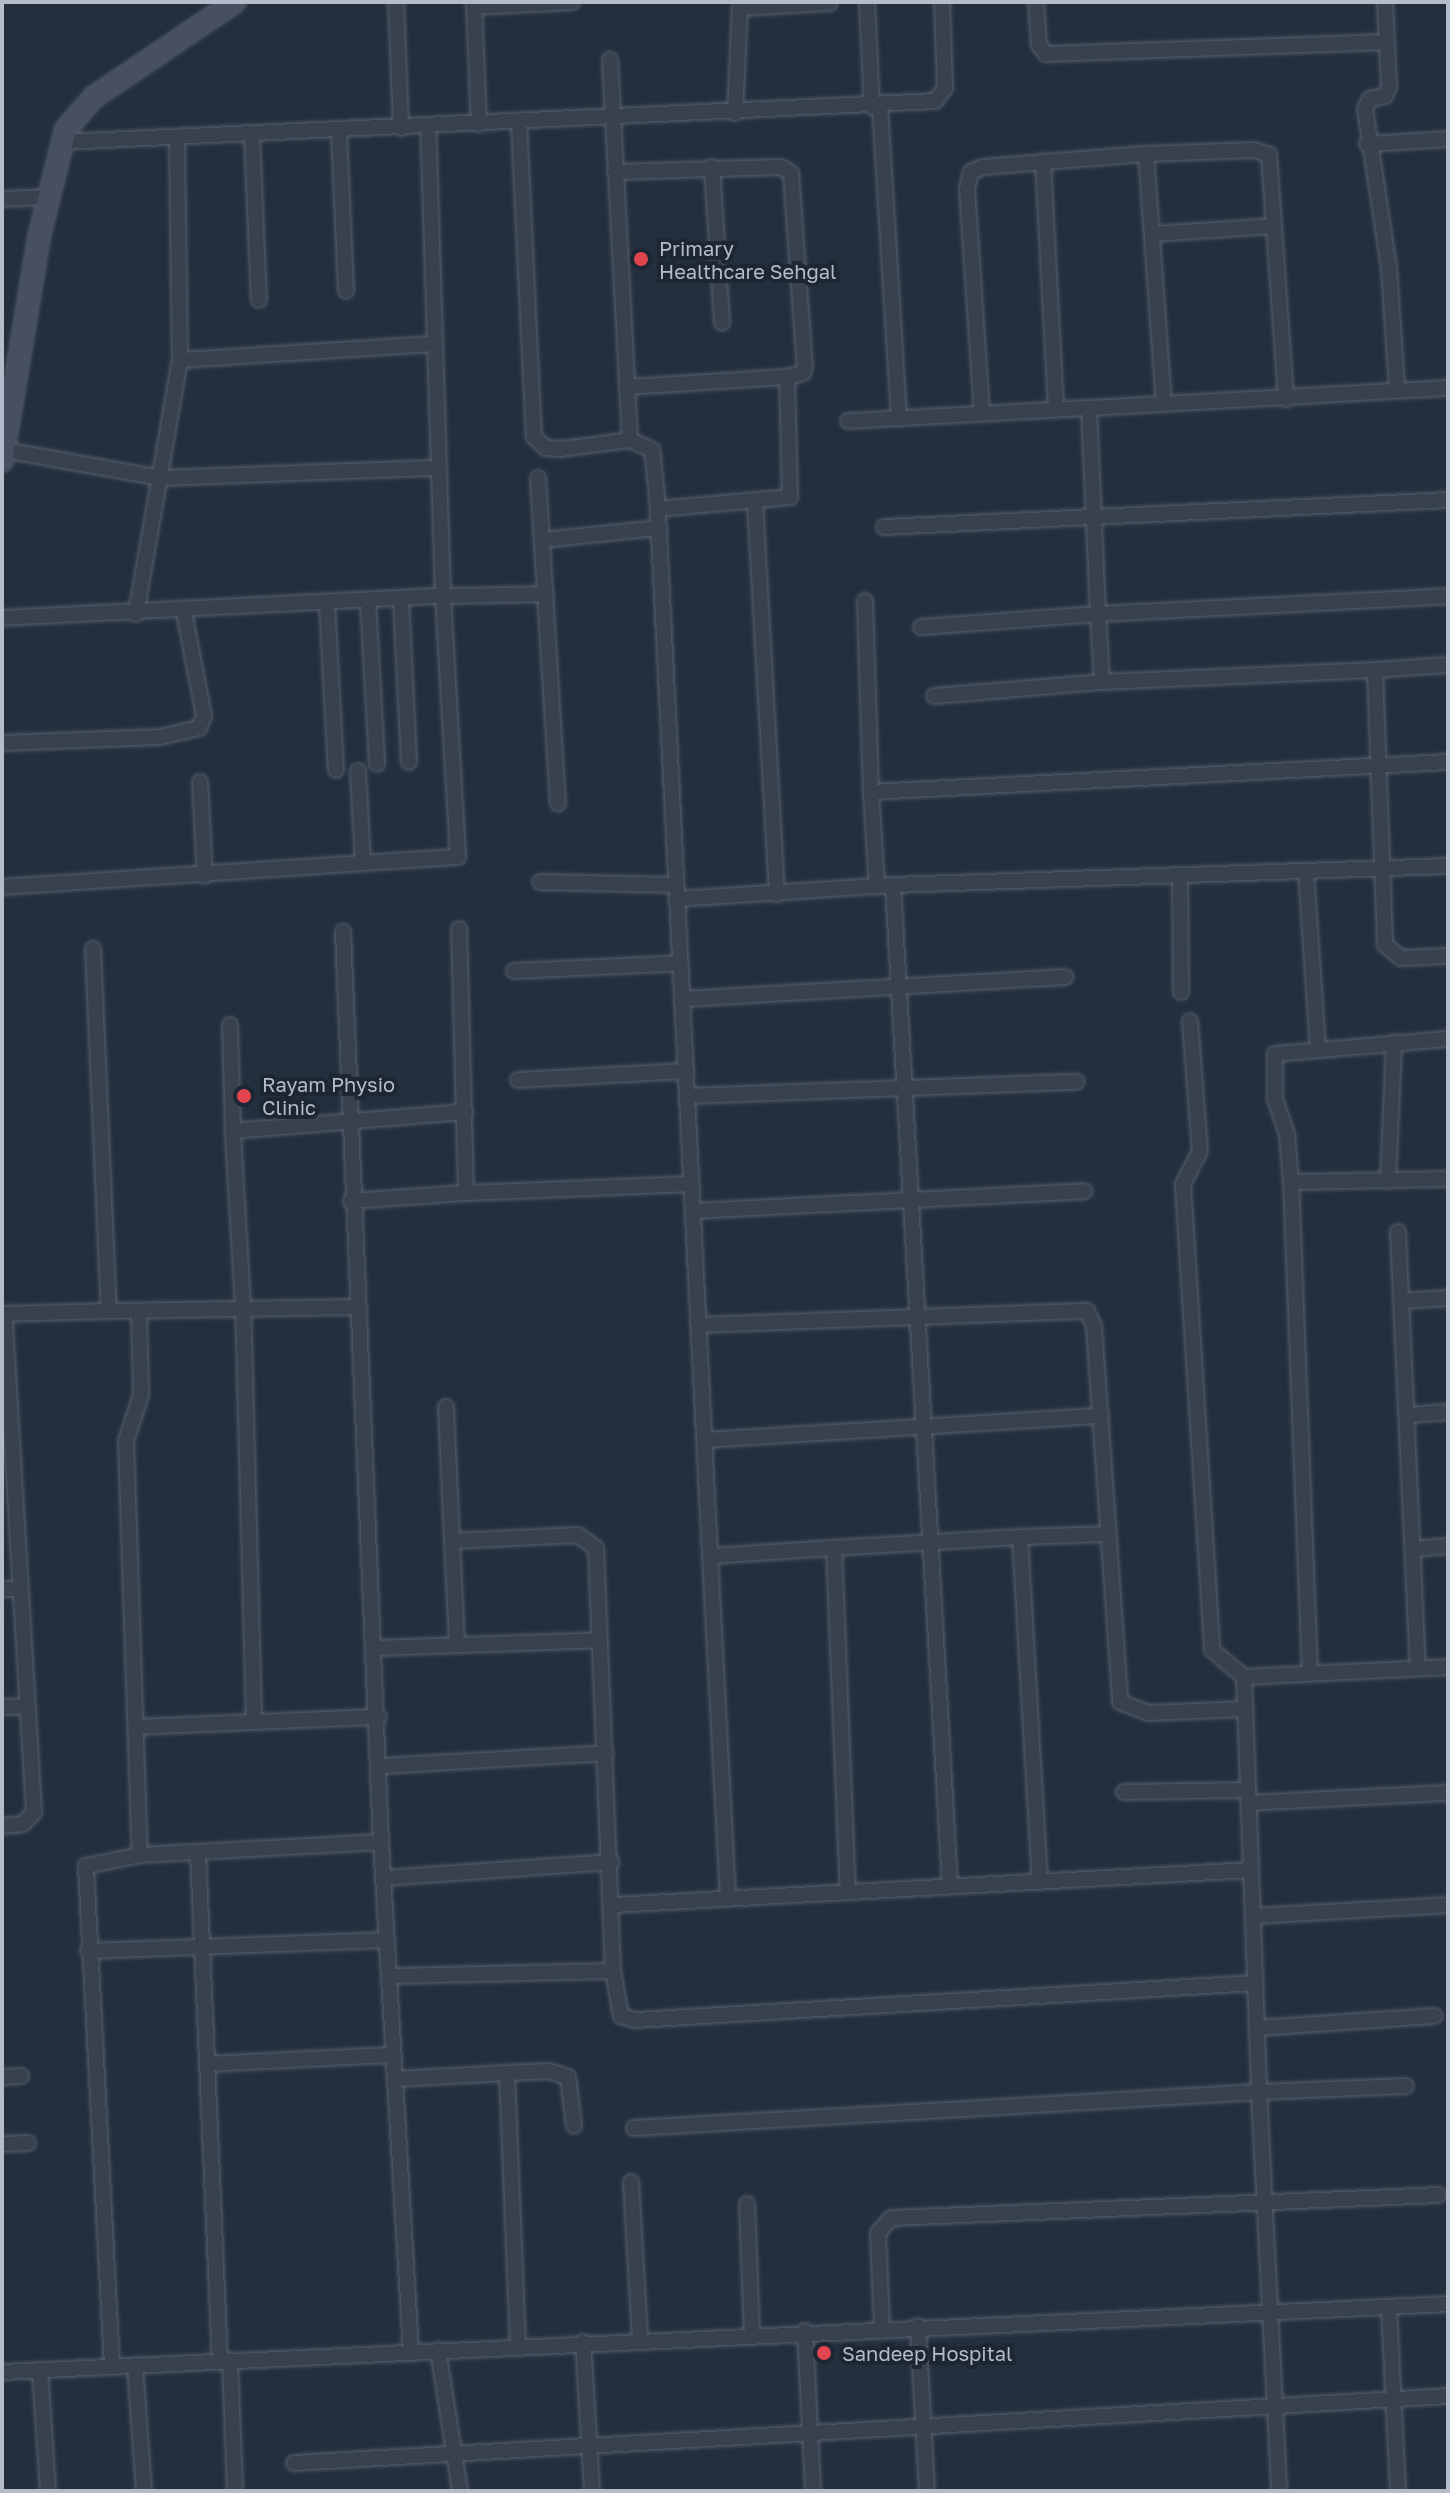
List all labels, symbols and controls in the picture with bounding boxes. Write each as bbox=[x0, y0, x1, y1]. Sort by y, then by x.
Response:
place label: Primary Healthcare Sehgal bbox=[659, 236, 836, 283]
marker: Primary Healthcare Sehgal bbox=[630, 248, 652, 270]
place label: Rayam Physio Clinic bbox=[262, 1072, 395, 1119]
marker: Rayam Physio Clinic bbox=[233, 1085, 255, 1107]
place label: Sandeep Hospital bbox=[842, 2341, 1012, 2365]
marker: Sandeep Hospital bbox=[813, 2342, 835, 2364]

